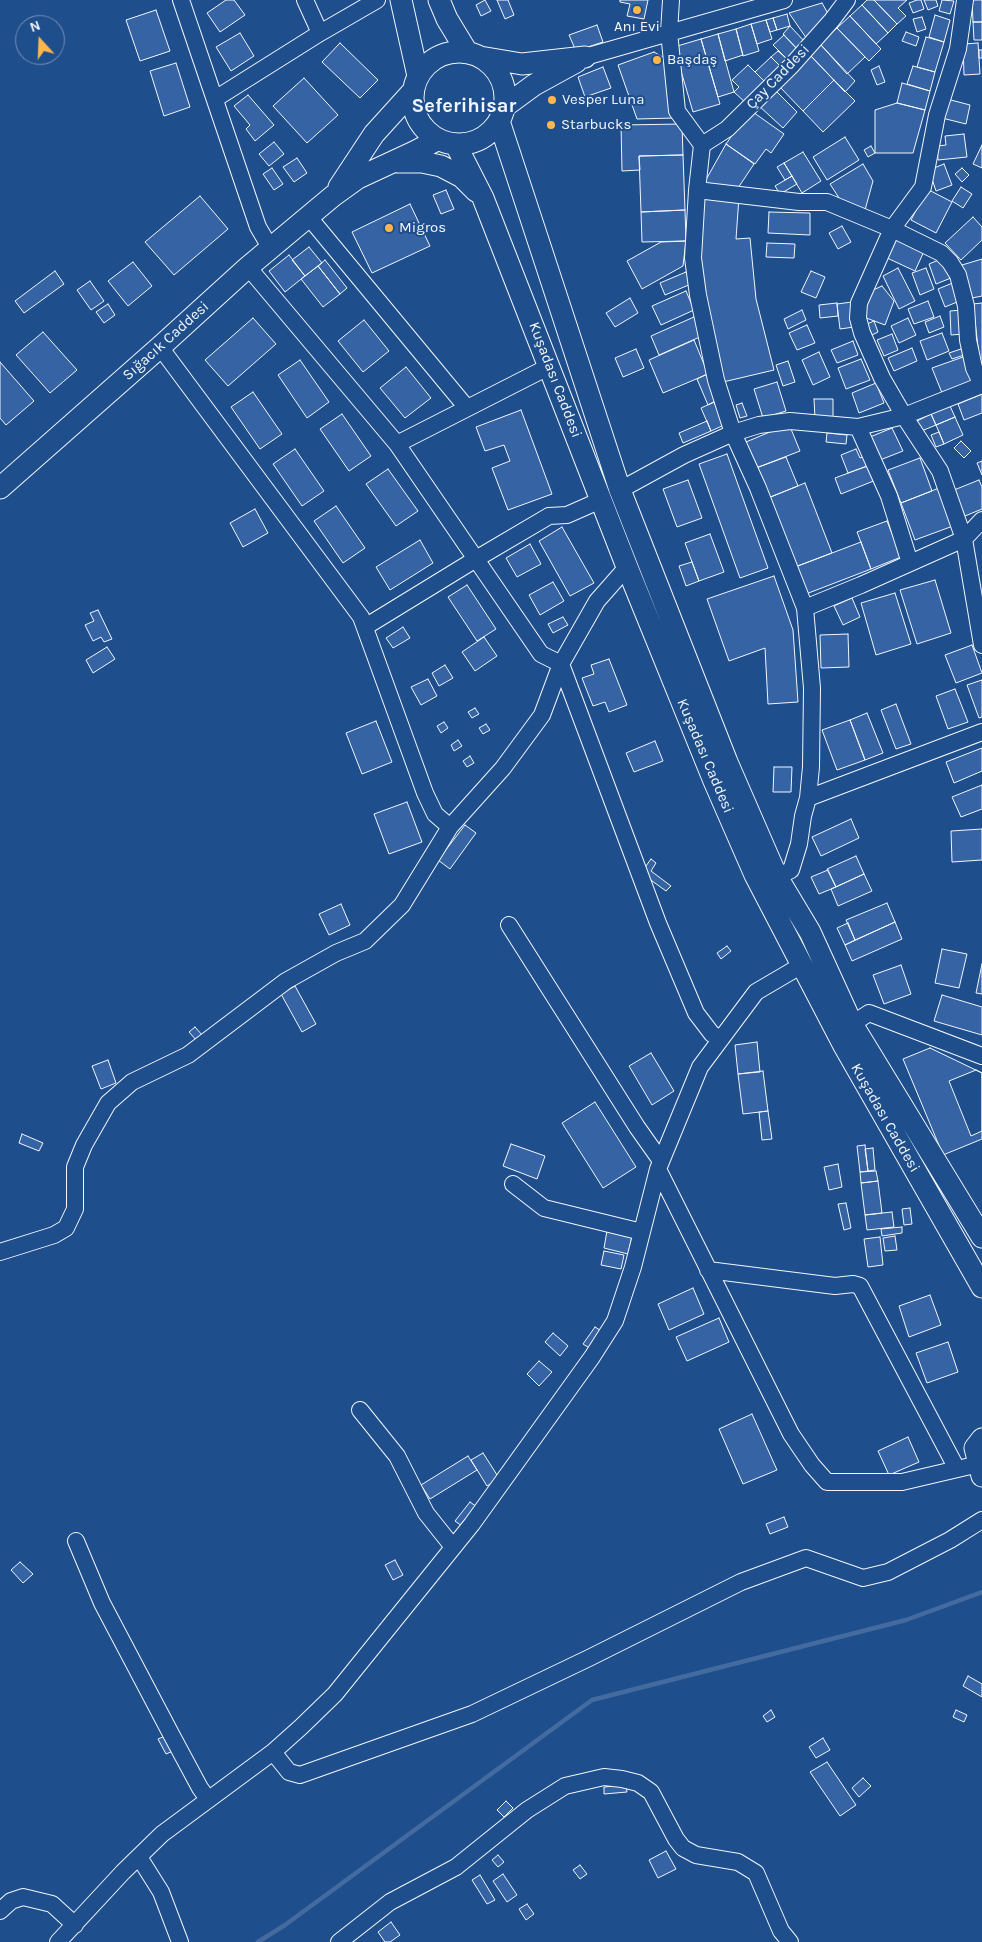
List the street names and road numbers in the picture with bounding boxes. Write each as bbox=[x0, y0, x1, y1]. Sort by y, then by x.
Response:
street label: Çay Caddesi bbox=[743, 41, 813, 113]
street label: Sığacık Caddesi bbox=[119, 298, 213, 384]
street label: Kuşadası Caddesi bbox=[525, 320, 585, 440]
street label: Kuşadası Caddesi bbox=[673, 696, 737, 816]
street label: Kuşadası Caddesi bbox=[847, 1060, 923, 1176]

